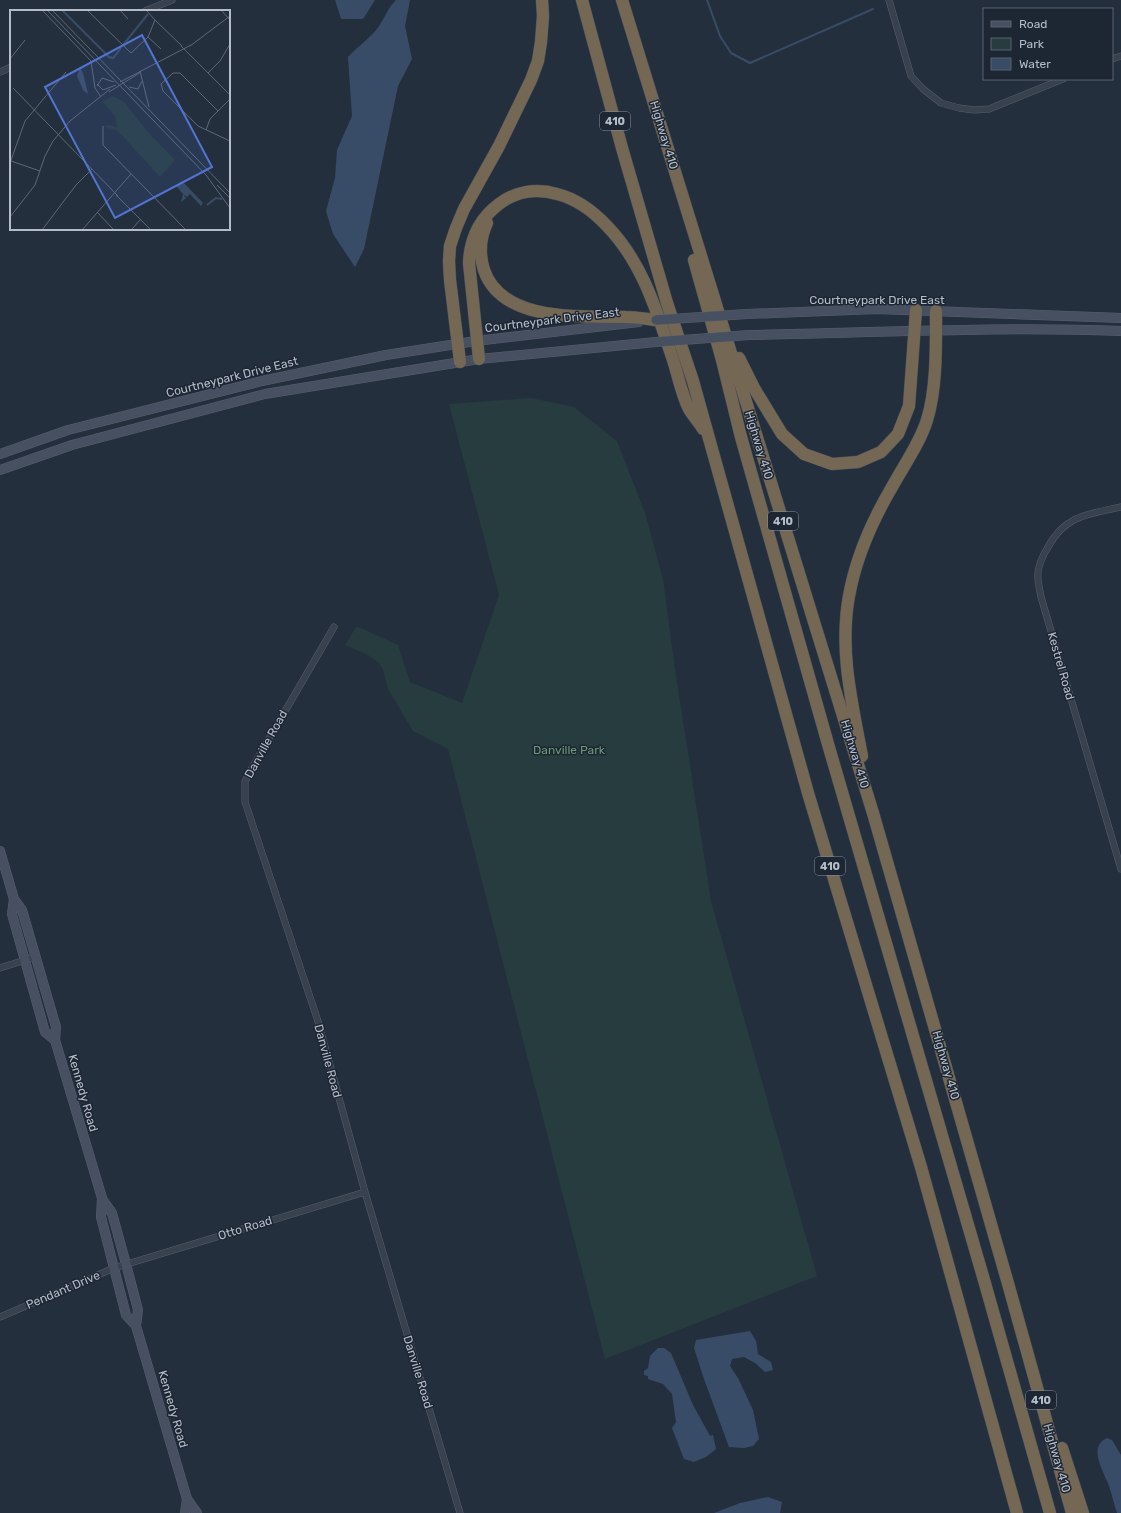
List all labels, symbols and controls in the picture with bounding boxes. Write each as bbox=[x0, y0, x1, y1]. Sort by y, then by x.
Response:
legend bbox=[983, 8, 1113, 80]
inset map bbox=[10, 10, 230, 230]
text: Road bbox=[1019, 17, 1047, 31]
text: Park bbox=[1019, 37, 1045, 51]
text: Water bbox=[1019, 57, 1051, 71]
street label: Highway 410 bbox=[647, 99, 681, 171]
road number: 410 bbox=[600, 112, 630, 130]
street label: Courtneypark Drive East bbox=[809, 293, 945, 307]
street label: Courtneypark Drive East bbox=[484, 305, 620, 335]
street label: Courtneypark Drive East bbox=[165, 354, 300, 400]
street label: Highway 410 bbox=[742, 409, 776, 481]
road number: 410 bbox=[768, 512, 798, 530]
street label: Kestrel Road bbox=[1045, 631, 1077, 701]
street label: Danville Road bbox=[242, 708, 290, 780]
street label: Highway 410 bbox=[838, 718, 872, 790]
park label: Danville Park bbox=[533, 743, 606, 757]
road number: 410 bbox=[815, 857, 845, 875]
street label: Danville Road bbox=[311, 1023, 345, 1099]
street label: Highway 410 bbox=[929, 1029, 963, 1101]
street label: Kennedy Road bbox=[65, 1053, 101, 1133]
street label: Otto Road bbox=[216, 1213, 274, 1243]
street label: Pendant Drive bbox=[24, 1268, 102, 1312]
street label: Danville Road bbox=[400, 1334, 436, 1410]
street label: Kennedy Road bbox=[155, 1369, 191, 1449]
road number: 410 bbox=[1026, 1391, 1056, 1409]
street label: Highway 410 bbox=[1040, 1422, 1074, 1494]

